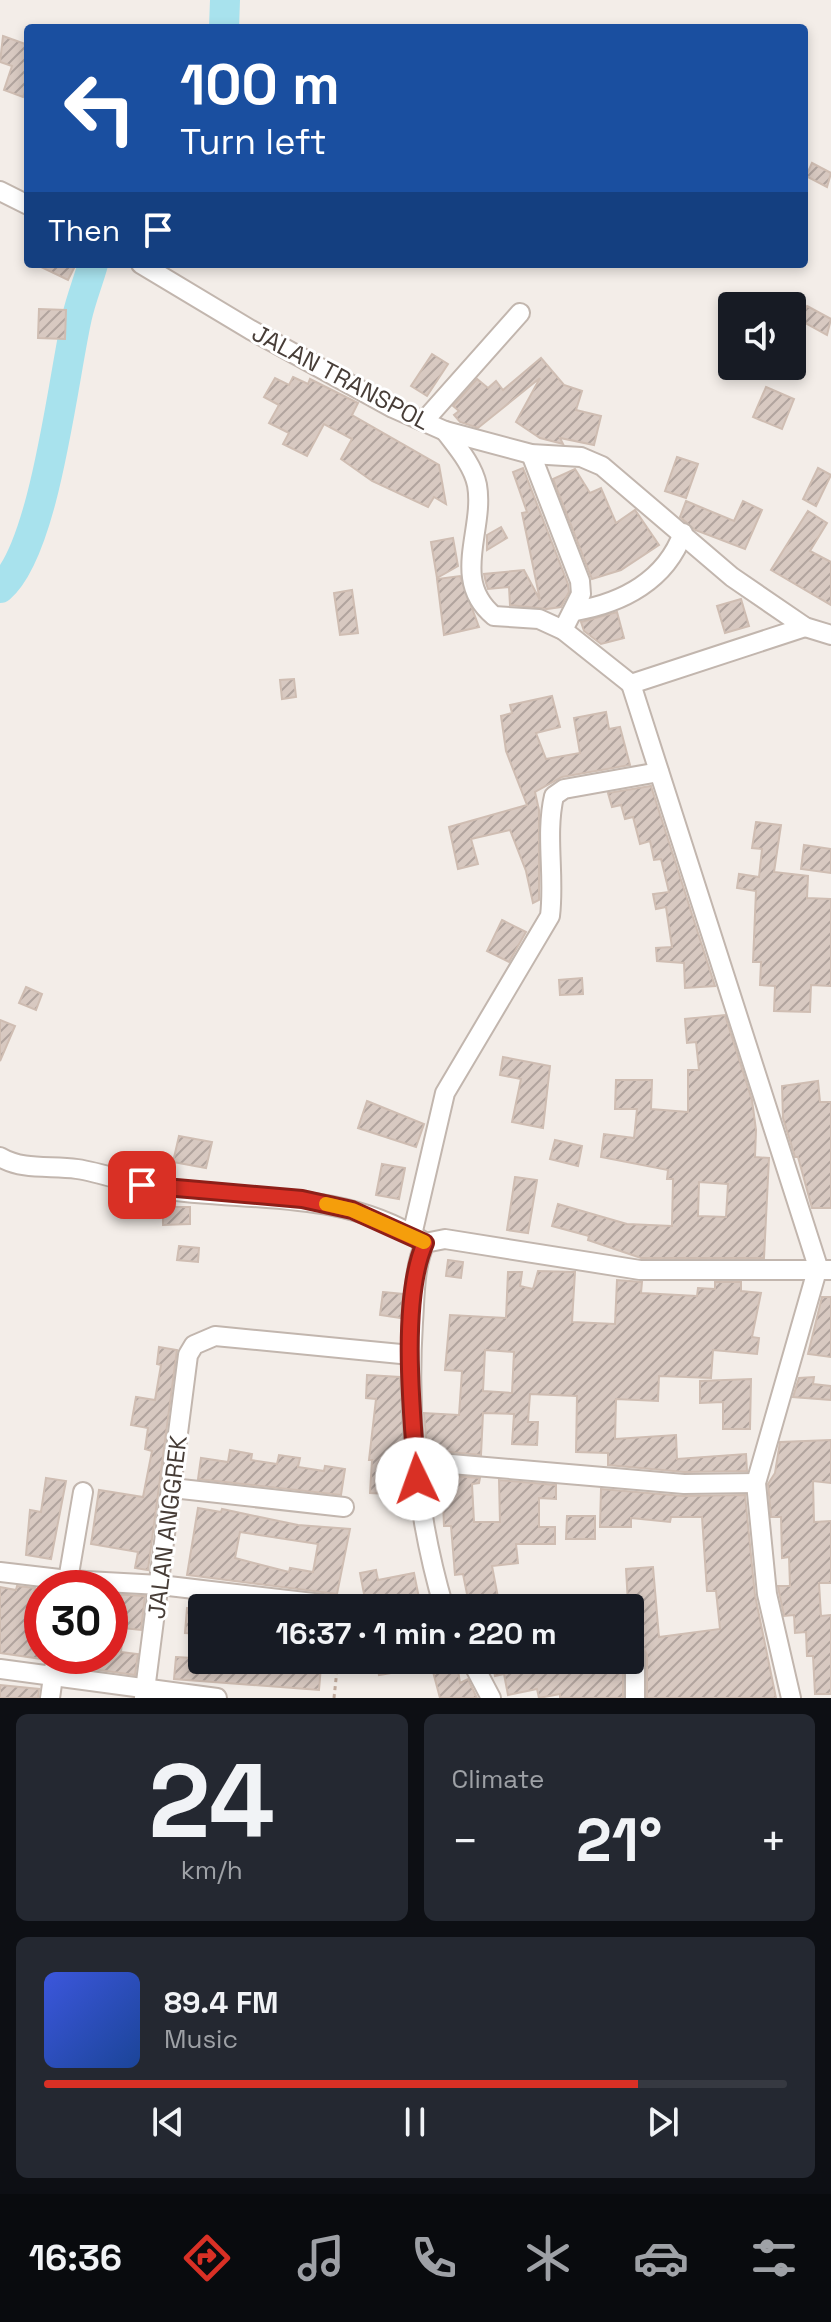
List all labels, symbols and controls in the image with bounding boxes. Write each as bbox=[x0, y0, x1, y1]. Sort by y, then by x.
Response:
text: 100 m bbox=[180, 49, 340, 120]
icon: left bbox=[48, 56, 152, 160]
text: Turn left bbox=[180, 119, 327, 165]
icon: arrive bbox=[136, 208, 180, 252]
text: Then bbox=[48, 211, 120, 250]
map controls bbox=[718, 292, 806, 380]
button: sound bbox=[718, 292, 806, 380]
street label: JALAN TRANSPOL bbox=[247, 317, 435, 437]
pin bbox=[108, 1151, 176, 1219]
icon: arrive bbox=[120, 1163, 164, 1207]
street label: JALAN ANGGREK bbox=[140, 1433, 194, 1621]
position arrow bbox=[375, 1437, 459, 1521]
speed limit sign: 30 bbox=[24, 1570, 128, 1674]
text: 16:37 · 1 min · 220 m bbox=[275, 1614, 557, 1653]
text: 24 bbox=[149, 1735, 275, 1867]
text: Climate bbox=[452, 1762, 544, 1796]
text: 21° bbox=[576, 1802, 662, 1879]
text: − bbox=[452, 1813, 479, 1869]
text: + bbox=[760, 1813, 787, 1869]
text: km/h bbox=[181, 1853, 243, 1887]
text: 89.4 FM bbox=[164, 1983, 278, 2022]
text: Music bbox=[164, 2022, 238, 2056]
icon: previous bbox=[146, 2100, 190, 2144]
icon: pause bbox=[393, 2100, 437, 2144]
icon: next bbox=[641, 2100, 685, 2144]
icon: directions bbox=[179, 2230, 235, 2286]
icon: music bbox=[293, 2230, 349, 2286]
icon: phone bbox=[406, 2230, 462, 2286]
icon: climate bbox=[520, 2230, 576, 2286]
icon: car bbox=[633, 2230, 689, 2286]
icon: filters bbox=[746, 2230, 802, 2286]
text: 16:36 bbox=[29, 2235, 122, 2281]

